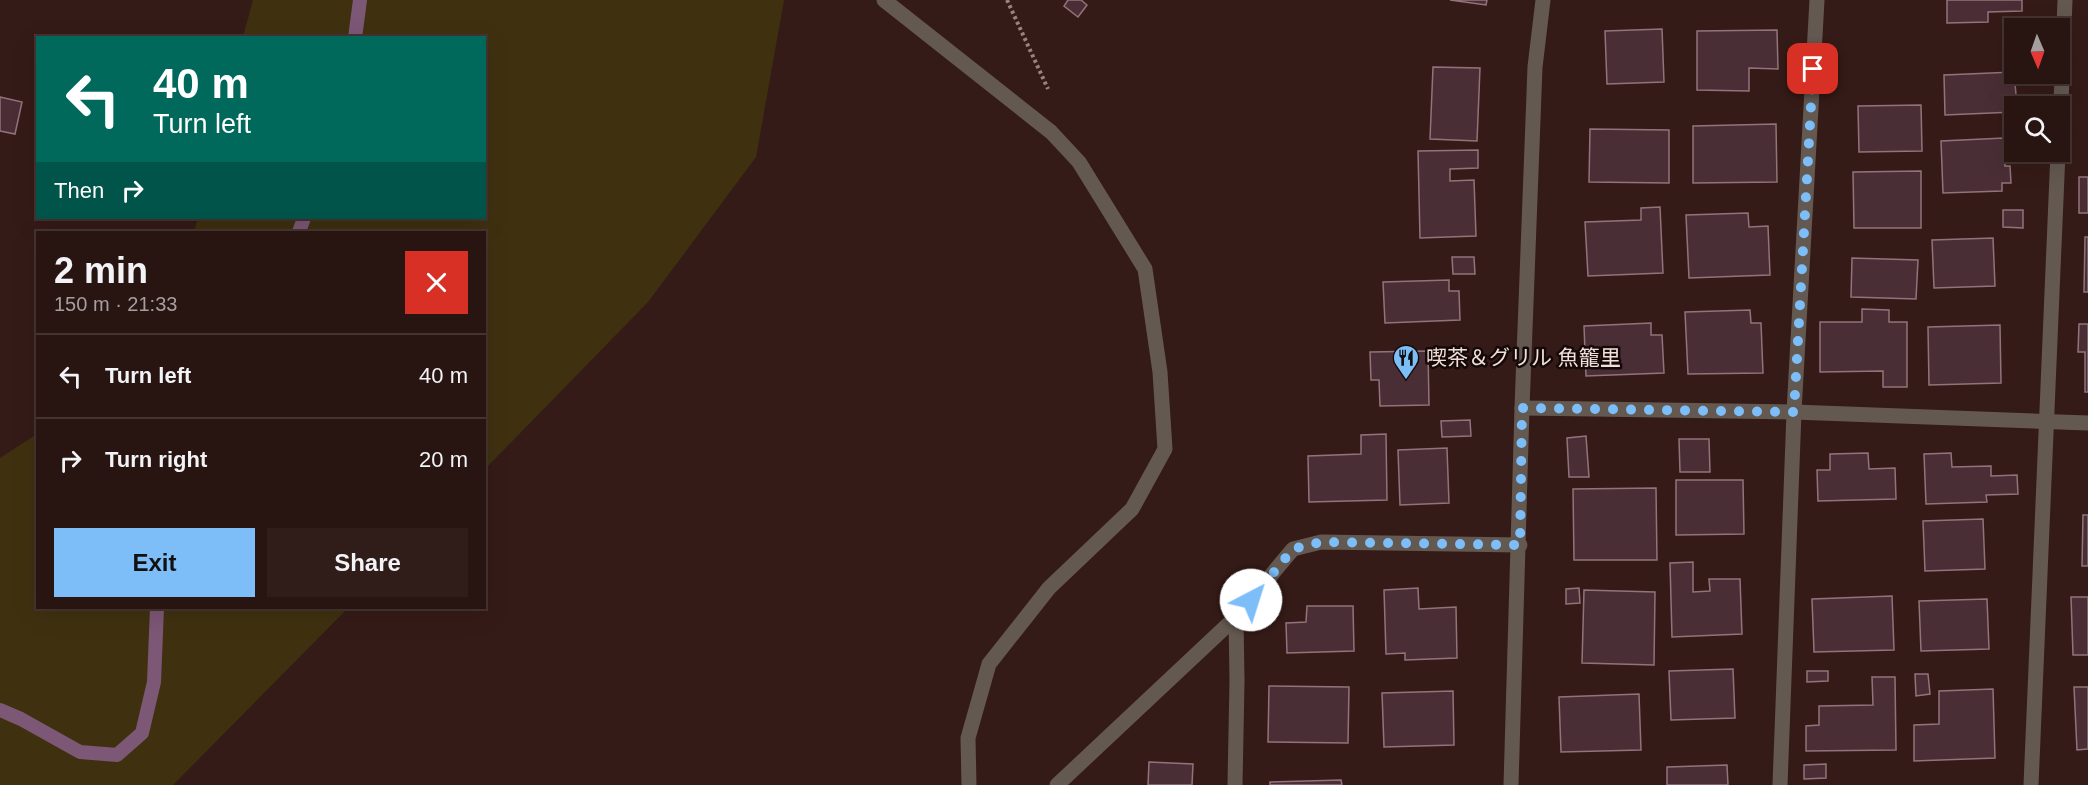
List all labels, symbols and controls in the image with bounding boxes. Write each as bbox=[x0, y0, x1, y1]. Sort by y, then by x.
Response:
north arrow bbox=[2004, 18, 2070, 84]
map controls bbox=[2004, 18, 2070, 162]
pin bbox=[1787, 43, 1838, 94]
icon: arrive bbox=[1796, 52, 1829, 85]
icon: left bbox=[54, 60, 132, 138]
text: 40 m bbox=[153, 60, 249, 107]
button: search bbox=[2004, 96, 2070, 162]
text: Turn left bbox=[153, 109, 251, 139]
icon: right bbox=[116, 174, 149, 207]
text: Then bbox=[54, 178, 104, 203]
text: 2 min bbox=[54, 250, 148, 291]
button: close bbox=[405, 251, 468, 314]
text: 150 m · 21:33 bbox=[54, 293, 177, 315]
restaurant icon: 喫茶＆グリル 魚籠里 bbox=[1391, 343, 1421, 381]
place label: 喫茶＆グリル 魚籠里 bbox=[1426, 346, 1621, 369]
icon: left bbox=[54, 360, 87, 393]
text: Turn left bbox=[105, 363, 191, 388]
text: 40 m bbox=[419, 363, 468, 388]
icon: right bbox=[54, 444, 87, 477]
text: Turn right bbox=[105, 447, 207, 472]
text: 20 m bbox=[419, 447, 468, 472]
button: Exit bbox=[54, 528, 255, 597]
button: Share bbox=[267, 528, 468, 597]
position arrow bbox=[1219, 568, 1283, 632]

